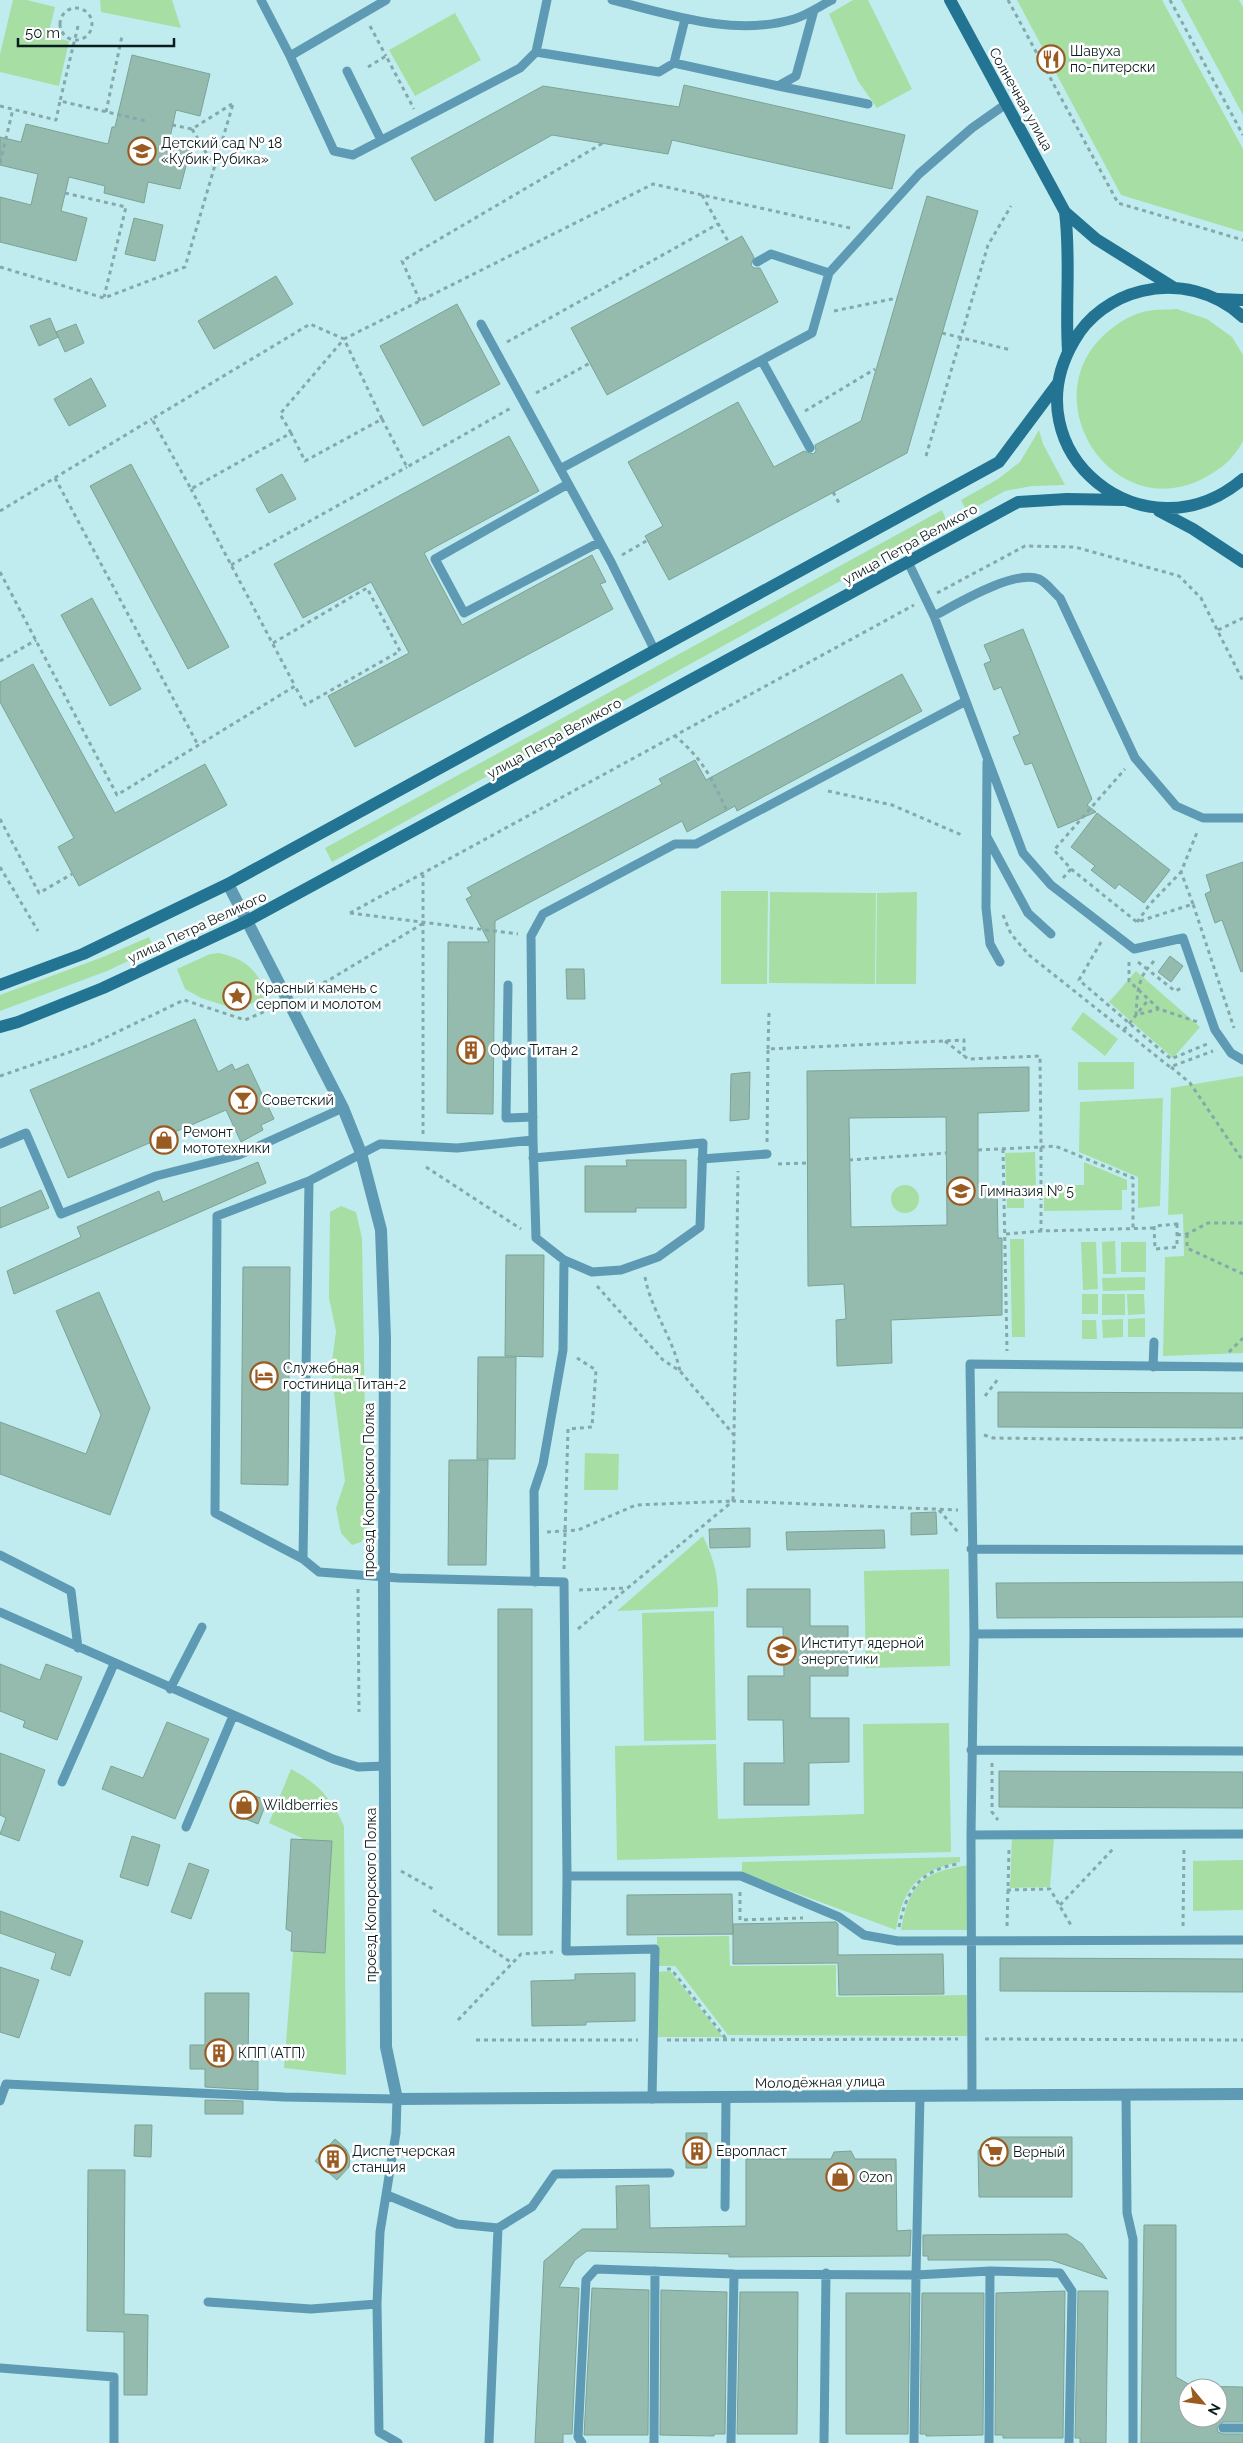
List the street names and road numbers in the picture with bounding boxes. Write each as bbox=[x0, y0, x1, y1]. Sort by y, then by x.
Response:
street label: Солнечная улица bbox=[986, 45, 1056, 153]
street label: улица Петра Великого bbox=[840, 500, 980, 588]
street label: улица Петра Великого bbox=[484, 694, 624, 782]
street label: улица Петра Великого bbox=[125, 888, 269, 966]
street label: проезд Копорского Полка bbox=[361, 1403, 377, 1577]
street label: проезд Копорского Полка bbox=[363, 1808, 379, 1982]
street label: Молодёжная улица bbox=[755, 2073, 885, 2091]

